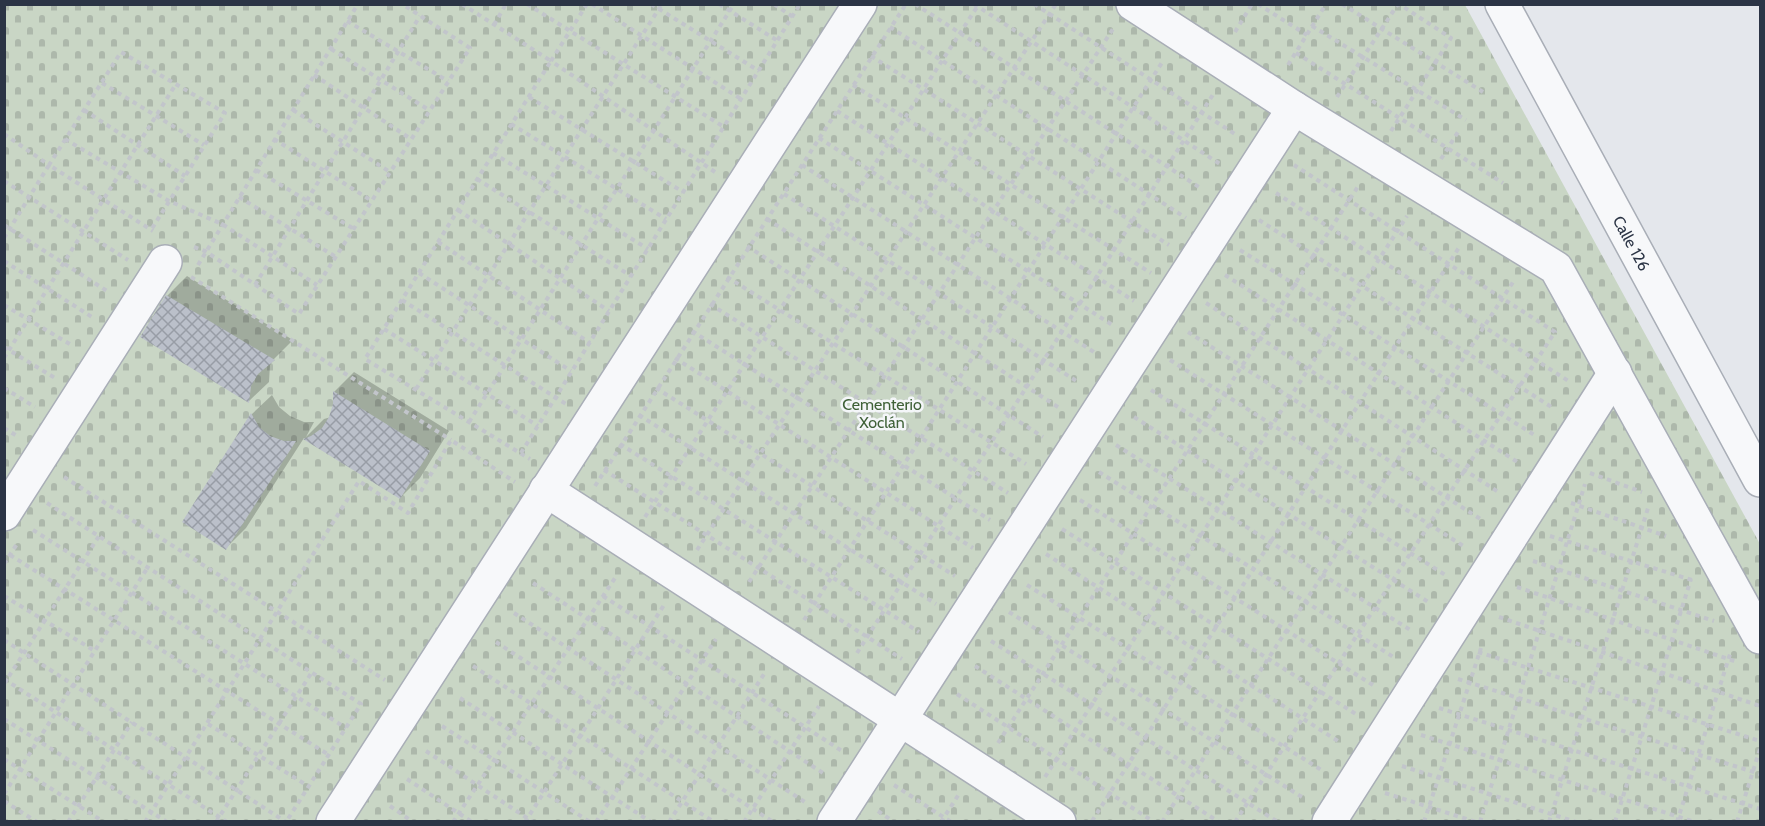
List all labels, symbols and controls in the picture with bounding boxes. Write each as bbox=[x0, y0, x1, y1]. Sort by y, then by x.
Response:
street label: Calle 126 bbox=[1609, 212, 1654, 274]
park label: Cementerio Xoclán bbox=[842, 395, 922, 432]

